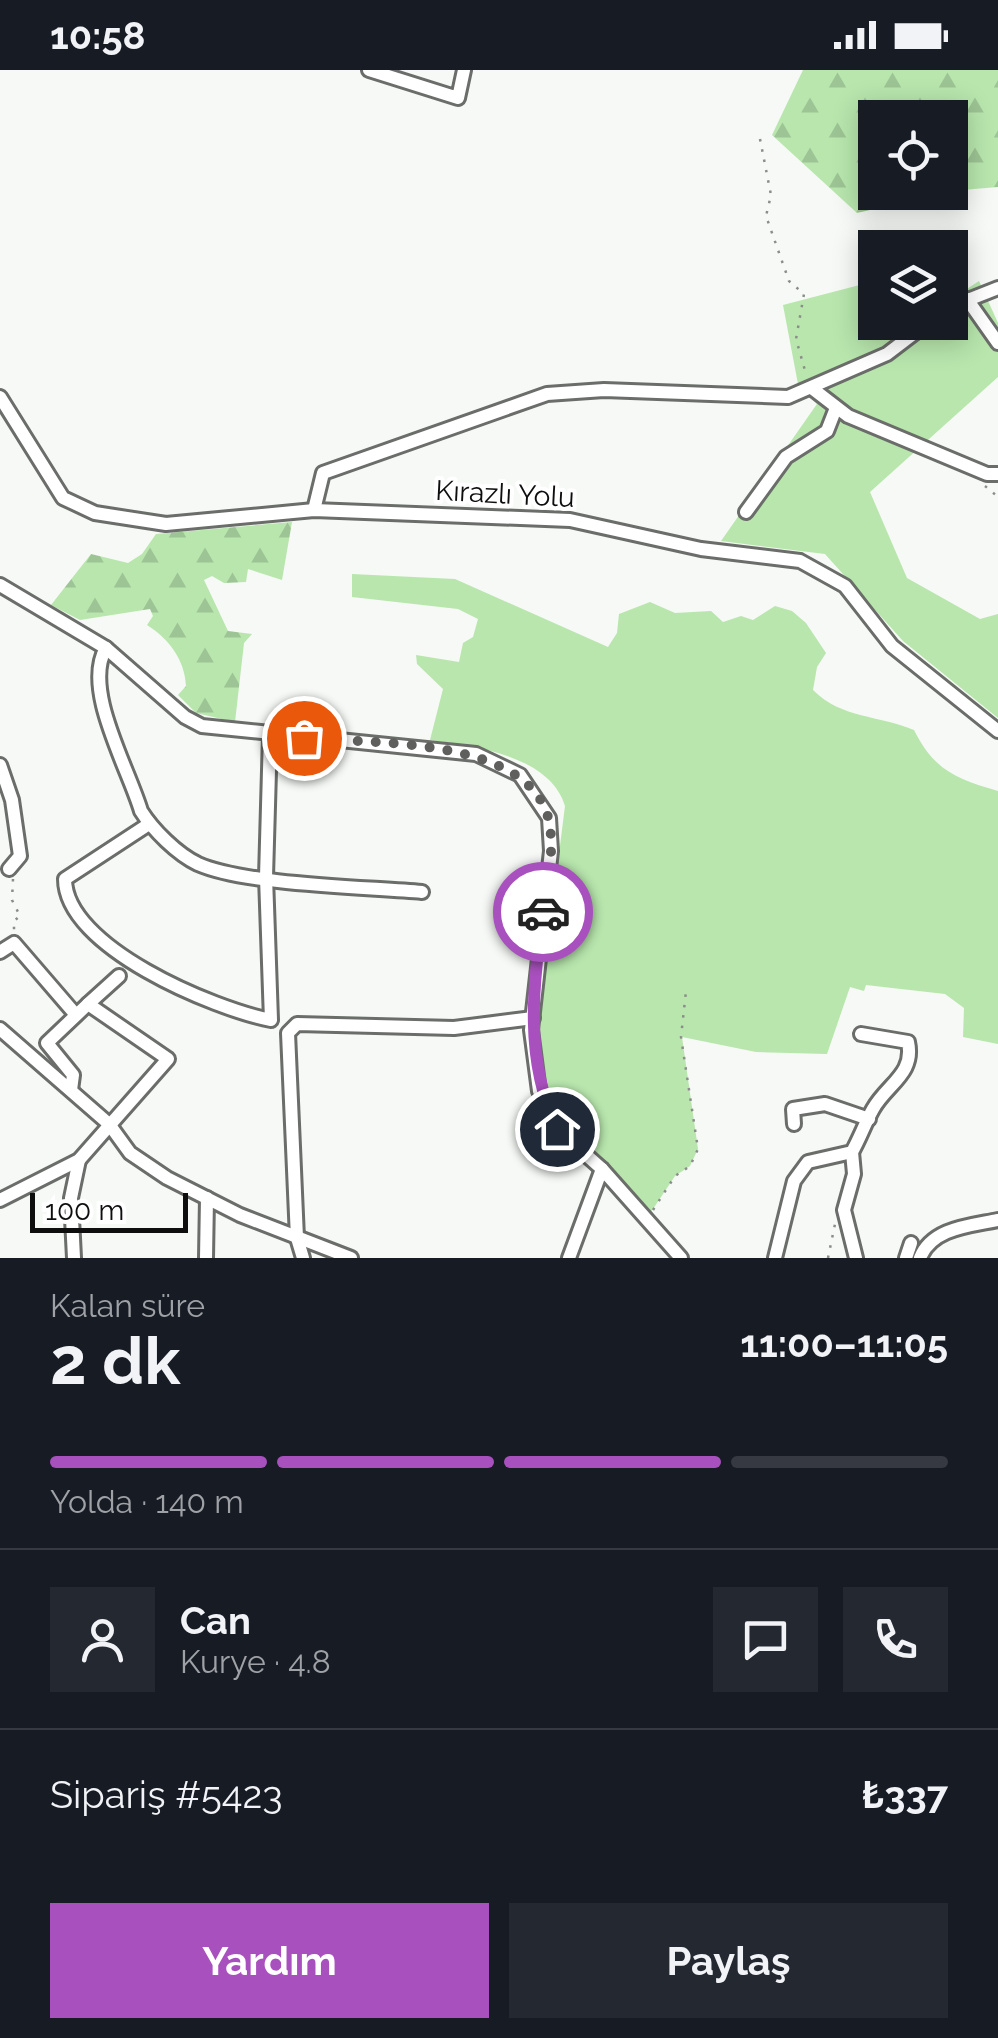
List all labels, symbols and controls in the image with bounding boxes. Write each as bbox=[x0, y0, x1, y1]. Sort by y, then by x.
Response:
text: 10:58 bbox=[50, 13, 146, 58]
map controls bbox=[858, 100, 968, 340]
button: locate bbox=[858, 100, 968, 210]
button: layers bbox=[858, 230, 968, 340]
street label: Kırazlı Yolu bbox=[435, 474, 575, 514]
pin bbox=[262, 696, 347, 781]
icon: bag bbox=[277, 711, 332, 766]
courier bbox=[493, 862, 593, 962]
icon: car bbox=[516, 885, 571, 940]
pin bbox=[515, 1087, 600, 1172]
icon: home bbox=[530, 1102, 585, 1157]
scale bar bbox=[30, 1188, 188, 1232]
text: 100 m bbox=[45, 1194, 124, 1227]
text: Kalan süre bbox=[50, 1287, 205, 1324]
text: 11:00–11:05 bbox=[740, 1321, 948, 1366]
text: 2 dk bbox=[50, 1323, 180, 1399]
text: Yolda · 140 m bbox=[50, 1483, 244, 1520]
button: person bbox=[50, 1587, 155, 1692]
button: chat bbox=[713, 1587, 818, 1692]
button: phone bbox=[843, 1587, 948, 1692]
text: Can bbox=[180, 1598, 251, 1643]
text: Kurye · 4.8 bbox=[180, 1643, 331, 1680]
text: Sipariş #5423 bbox=[50, 1772, 283, 1817]
text: ₺337 bbox=[862, 1772, 948, 1817]
button: Yardım bbox=[50, 1903, 489, 2018]
button: Paylaş bbox=[509, 1903, 948, 2018]

